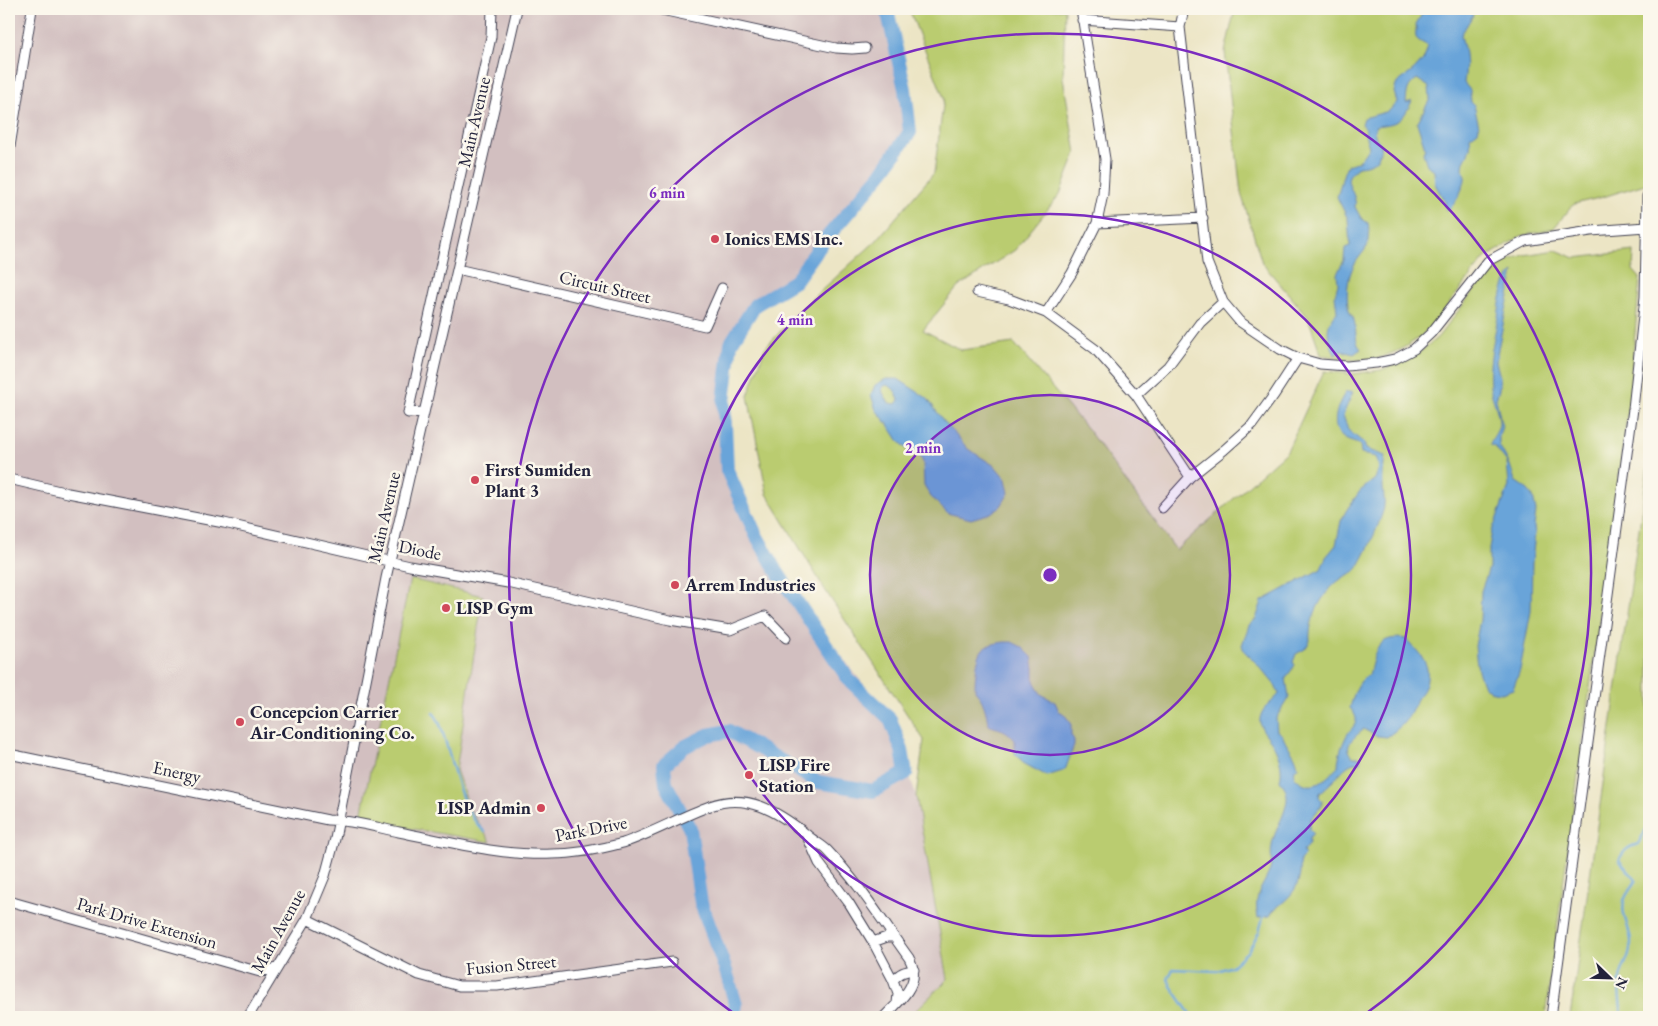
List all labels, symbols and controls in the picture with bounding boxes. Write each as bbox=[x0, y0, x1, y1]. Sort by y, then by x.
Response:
street label: Main Avenue bbox=[452, 74, 495, 169]
text: 6 min bbox=[649, 183, 686, 202]
place label: Ionics EMS Inc. bbox=[725, 227, 843, 250]
marker: Ionics EMS Inc. bbox=[709, 233, 721, 245]
street label: Circuit Street bbox=[557, 265, 653, 308]
text: 4 min bbox=[777, 310, 814, 329]
text: 2 min bbox=[905, 438, 942, 457]
place label: First Sumiden Plant 3 bbox=[485, 458, 591, 502]
street label: Main Avenue bbox=[362, 469, 405, 564]
marker: First Sumiden Plant 3 bbox=[469, 474, 481, 486]
street label: Diode bbox=[397, 534, 443, 565]
centre of rings bbox=[1041, 566, 1059, 584]
place label: Arrem Industries bbox=[684, 573, 815, 596]
marker: Arrem Industries bbox=[669, 579, 681, 591]
place label: LISP Gym bbox=[456, 596, 534, 619]
marker: LISP Gym bbox=[440, 602, 452, 614]
place label: Concepcion Carrier Air-Conditioning Co. bbox=[249, 700, 415, 744]
marker: Concepcion Carrier Air-Conditioning Co. bbox=[234, 716, 246, 728]
place label: LISP Fire Station bbox=[759, 753, 831, 797]
street label: Energy bbox=[151, 755, 203, 788]
marker: LISP Fire Station bbox=[743, 769, 755, 781]
place label: LISP Admin bbox=[437, 796, 531, 819]
marker: LISP Admin bbox=[535, 802, 547, 814]
street label: Park Drive bbox=[553, 810, 629, 847]
street label: Main Avenue bbox=[245, 885, 310, 977]
street label: Park Drive Extension bbox=[74, 891, 220, 954]
street label: Fusion Street bbox=[465, 949, 557, 980]
north arrow bbox=[1586, 954, 1636, 1004]
text: N bbox=[1611, 974, 1632, 992]

